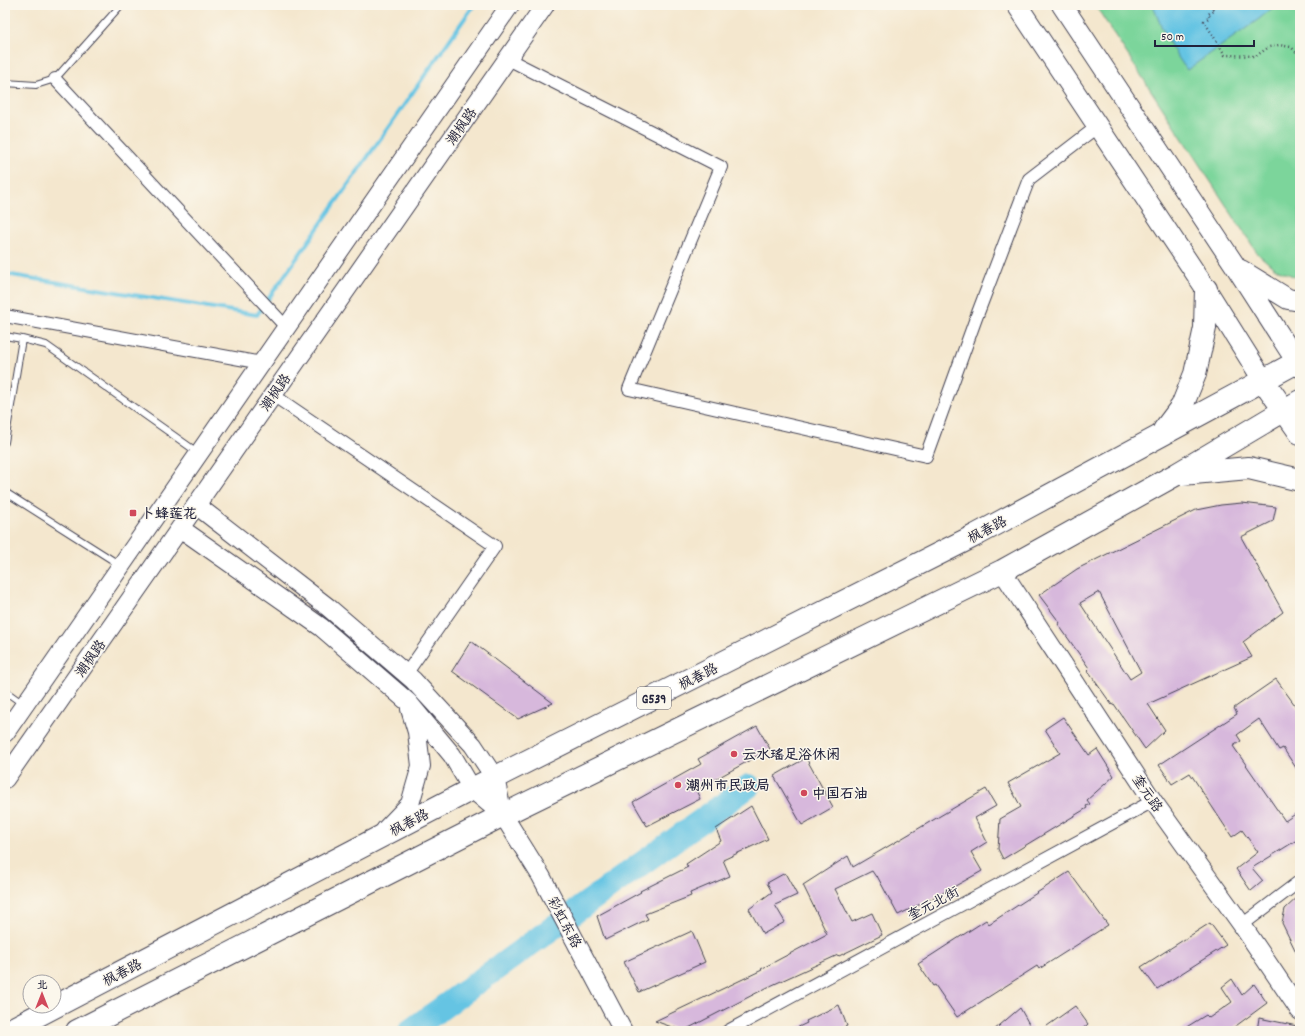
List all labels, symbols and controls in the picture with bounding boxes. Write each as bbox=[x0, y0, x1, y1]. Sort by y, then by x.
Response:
scale bar bbox=[1155, 22, 1254, 48]
text: 50 m bbox=[1161, 29, 1184, 46]
street label: 潮枫路 bbox=[442, 104, 483, 150]
street label: 潮枫路 bbox=[256, 370, 297, 416]
place label: 卜蜂莲花 bbox=[141, 505, 197, 525]
marker: 卜蜂莲花 bbox=[128, 508, 138, 518]
street label: 枫春路 bbox=[965, 512, 1011, 549]
street label: 潮枫路 bbox=[71, 636, 112, 682]
street label: 枫春路 bbox=[676, 659, 722, 696]
road number: G539 bbox=[637, 687, 671, 709]
place label: 云水瑶足浴休闲 bbox=[742, 746, 840, 766]
marker: 云水瑶足浴休闲 bbox=[729, 749, 739, 759]
street label: 奎元路 bbox=[1126, 771, 1166, 817]
place label: 潮州市民政局 bbox=[686, 777, 770, 797]
marker: 潮州市民政局 bbox=[673, 780, 683, 790]
place label: 中国石油 bbox=[812, 785, 868, 805]
marker: 中国石油 bbox=[799, 788, 809, 798]
street label: 枫春路 bbox=[387, 805, 433, 842]
street label: 奎元北街 bbox=[905, 883, 963, 927]
street label: 彩虹东路 bbox=[541, 894, 585, 952]
street label: 枫春路 bbox=[100, 955, 146, 992]
north arrow bbox=[22, 974, 62, 1014]
text: 北 bbox=[37, 978, 48, 994]

